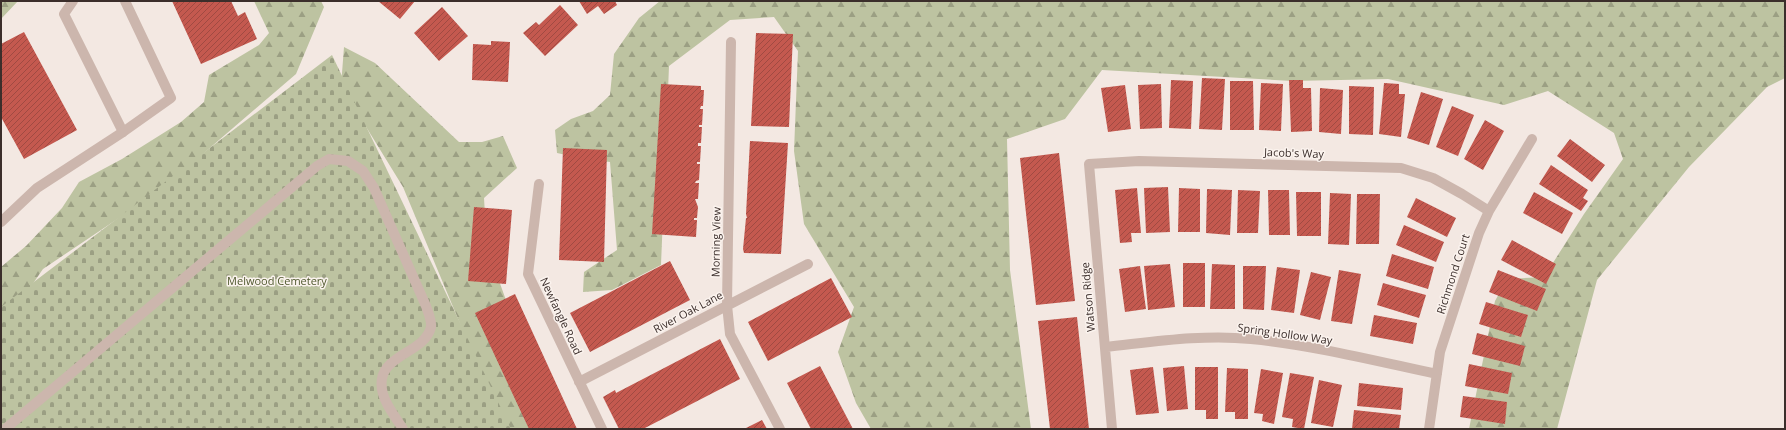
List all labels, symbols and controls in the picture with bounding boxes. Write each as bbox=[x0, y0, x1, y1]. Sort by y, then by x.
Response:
street label: Jacob's Way bbox=[1263, 144, 1325, 161]
street label: Morning View bbox=[707, 206, 724, 277]
street label: Richmond Court bbox=[1432, 232, 1473, 316]
street label: Watson Ridge bbox=[1077, 261, 1098, 333]
park label: Melwood Cemetery bbox=[227, 273, 327, 288]
street label: Newfangle Road bbox=[537, 275, 586, 357]
street label: River Oak Lane bbox=[650, 287, 725, 336]
street label: Spring Hollow Way bbox=[1237, 319, 1334, 348]

